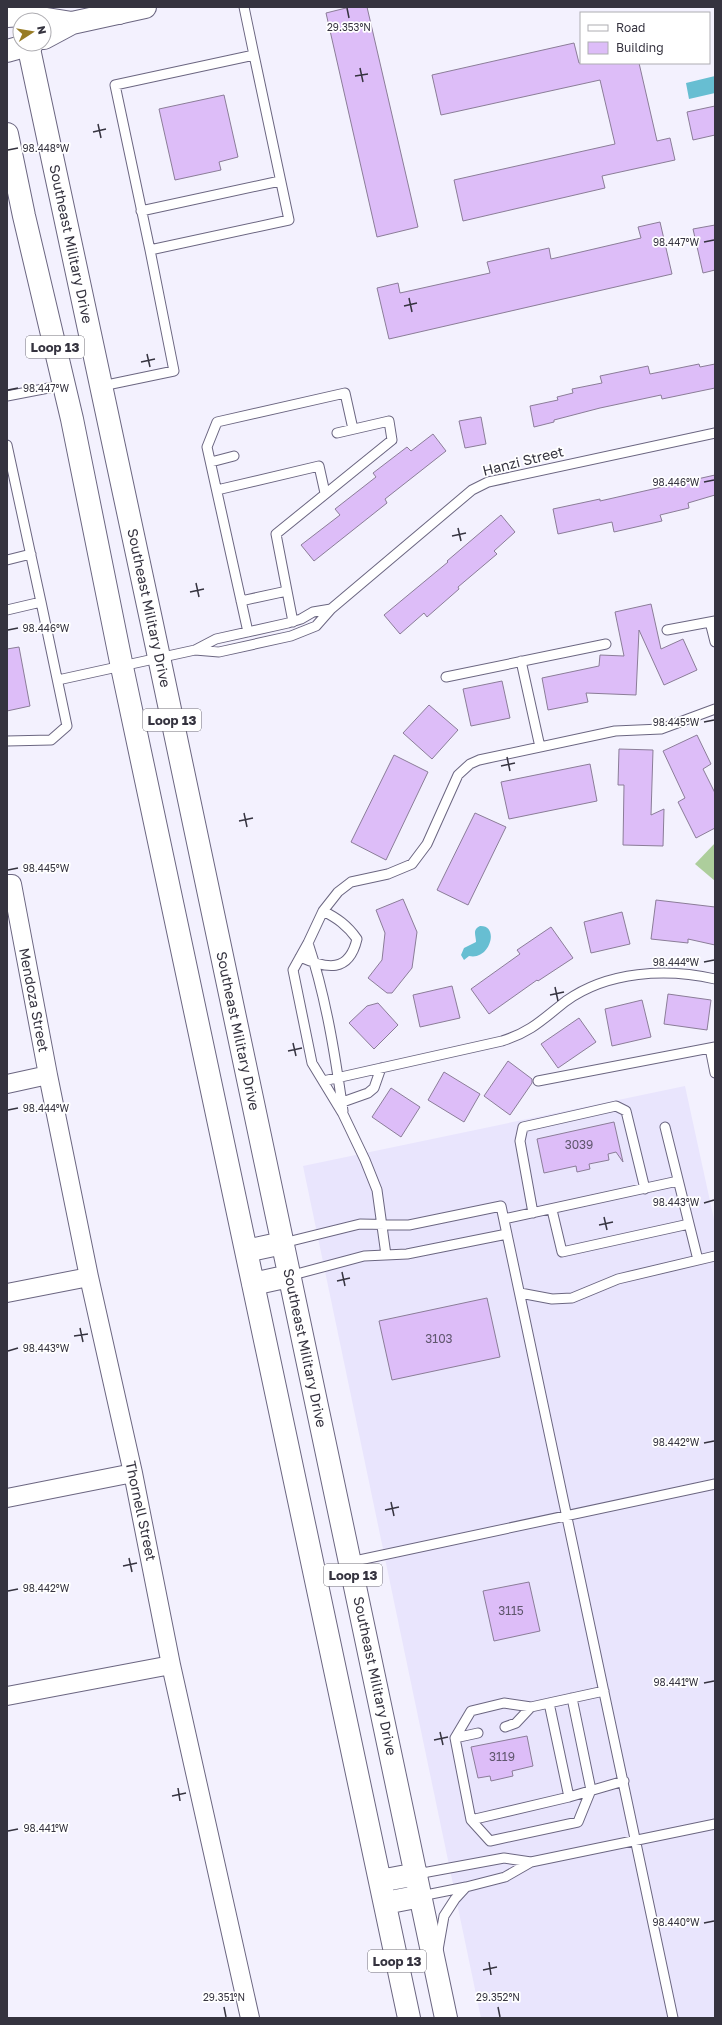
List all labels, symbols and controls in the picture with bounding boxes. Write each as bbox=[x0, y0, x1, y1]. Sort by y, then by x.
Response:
north arrow bbox=[12, 12, 52, 52]
legend bbox=[580, 12, 710, 64]
text: Road bbox=[616, 20, 645, 35]
text: 29.353°N bbox=[327, 21, 371, 33]
text: N bbox=[35, 24, 49, 35]
text: Building bbox=[616, 40, 664, 55]
text: 98.448°W bbox=[23, 142, 70, 154]
street label: Southeast Military Drive bbox=[46, 163, 97, 325]
text: 98.447°W bbox=[653, 236, 699, 248]
road number: Loop 13 bbox=[26, 336, 84, 358]
text: 98.447°W bbox=[23, 382, 69, 394]
street label: Hanzi Street bbox=[481, 442, 565, 479]
text: 98.446°W bbox=[653, 476, 700, 488]
street label: Southeast Military Drive bbox=[124, 527, 175, 689]
text: 98.446°W bbox=[23, 622, 70, 634]
road number: Loop 13 bbox=[143, 709, 201, 731]
text: 98.445°W bbox=[653, 716, 700, 728]
text: 98.445°W bbox=[23, 862, 70, 874]
street label: Mendoza Street bbox=[16, 946, 53, 1053]
street label: Southeast Military Drive bbox=[213, 950, 264, 1112]
text: 98.444°W bbox=[653, 956, 700, 968]
text: 98.444°W bbox=[23, 1102, 70, 1114]
house number: 3039 bbox=[565, 1137, 593, 1152]
text: 98.443°W bbox=[653, 1196, 700, 1208]
street label: Southeast Military Drive bbox=[280, 1267, 331, 1429]
house number: 3103 bbox=[425, 1331, 453, 1346]
text: 98.443°W bbox=[23, 1342, 70, 1354]
text: 98.442°W bbox=[653, 1436, 700, 1448]
street label: Thornell Street bbox=[123, 1459, 160, 1562]
road number: Loop 13 bbox=[324, 1564, 382, 1586]
text: 98.442°W bbox=[23, 1582, 70, 1594]
street label: Southeast Military Drive bbox=[350, 1595, 401, 1757]
house number: 3115 bbox=[498, 1603, 524, 1618]
text: 98.441°W bbox=[654, 1676, 699, 1688]
house number: 3119 bbox=[489, 1749, 515, 1764]
text: 98.441°W bbox=[24, 1822, 69, 1834]
text: 98.440°W bbox=[652, 1916, 700, 1928]
road number: Loop 13 bbox=[368, 1950, 426, 1972]
text: 29.351°N bbox=[203, 1991, 245, 2003]
text: 29.352°N bbox=[476, 1991, 520, 2003]

